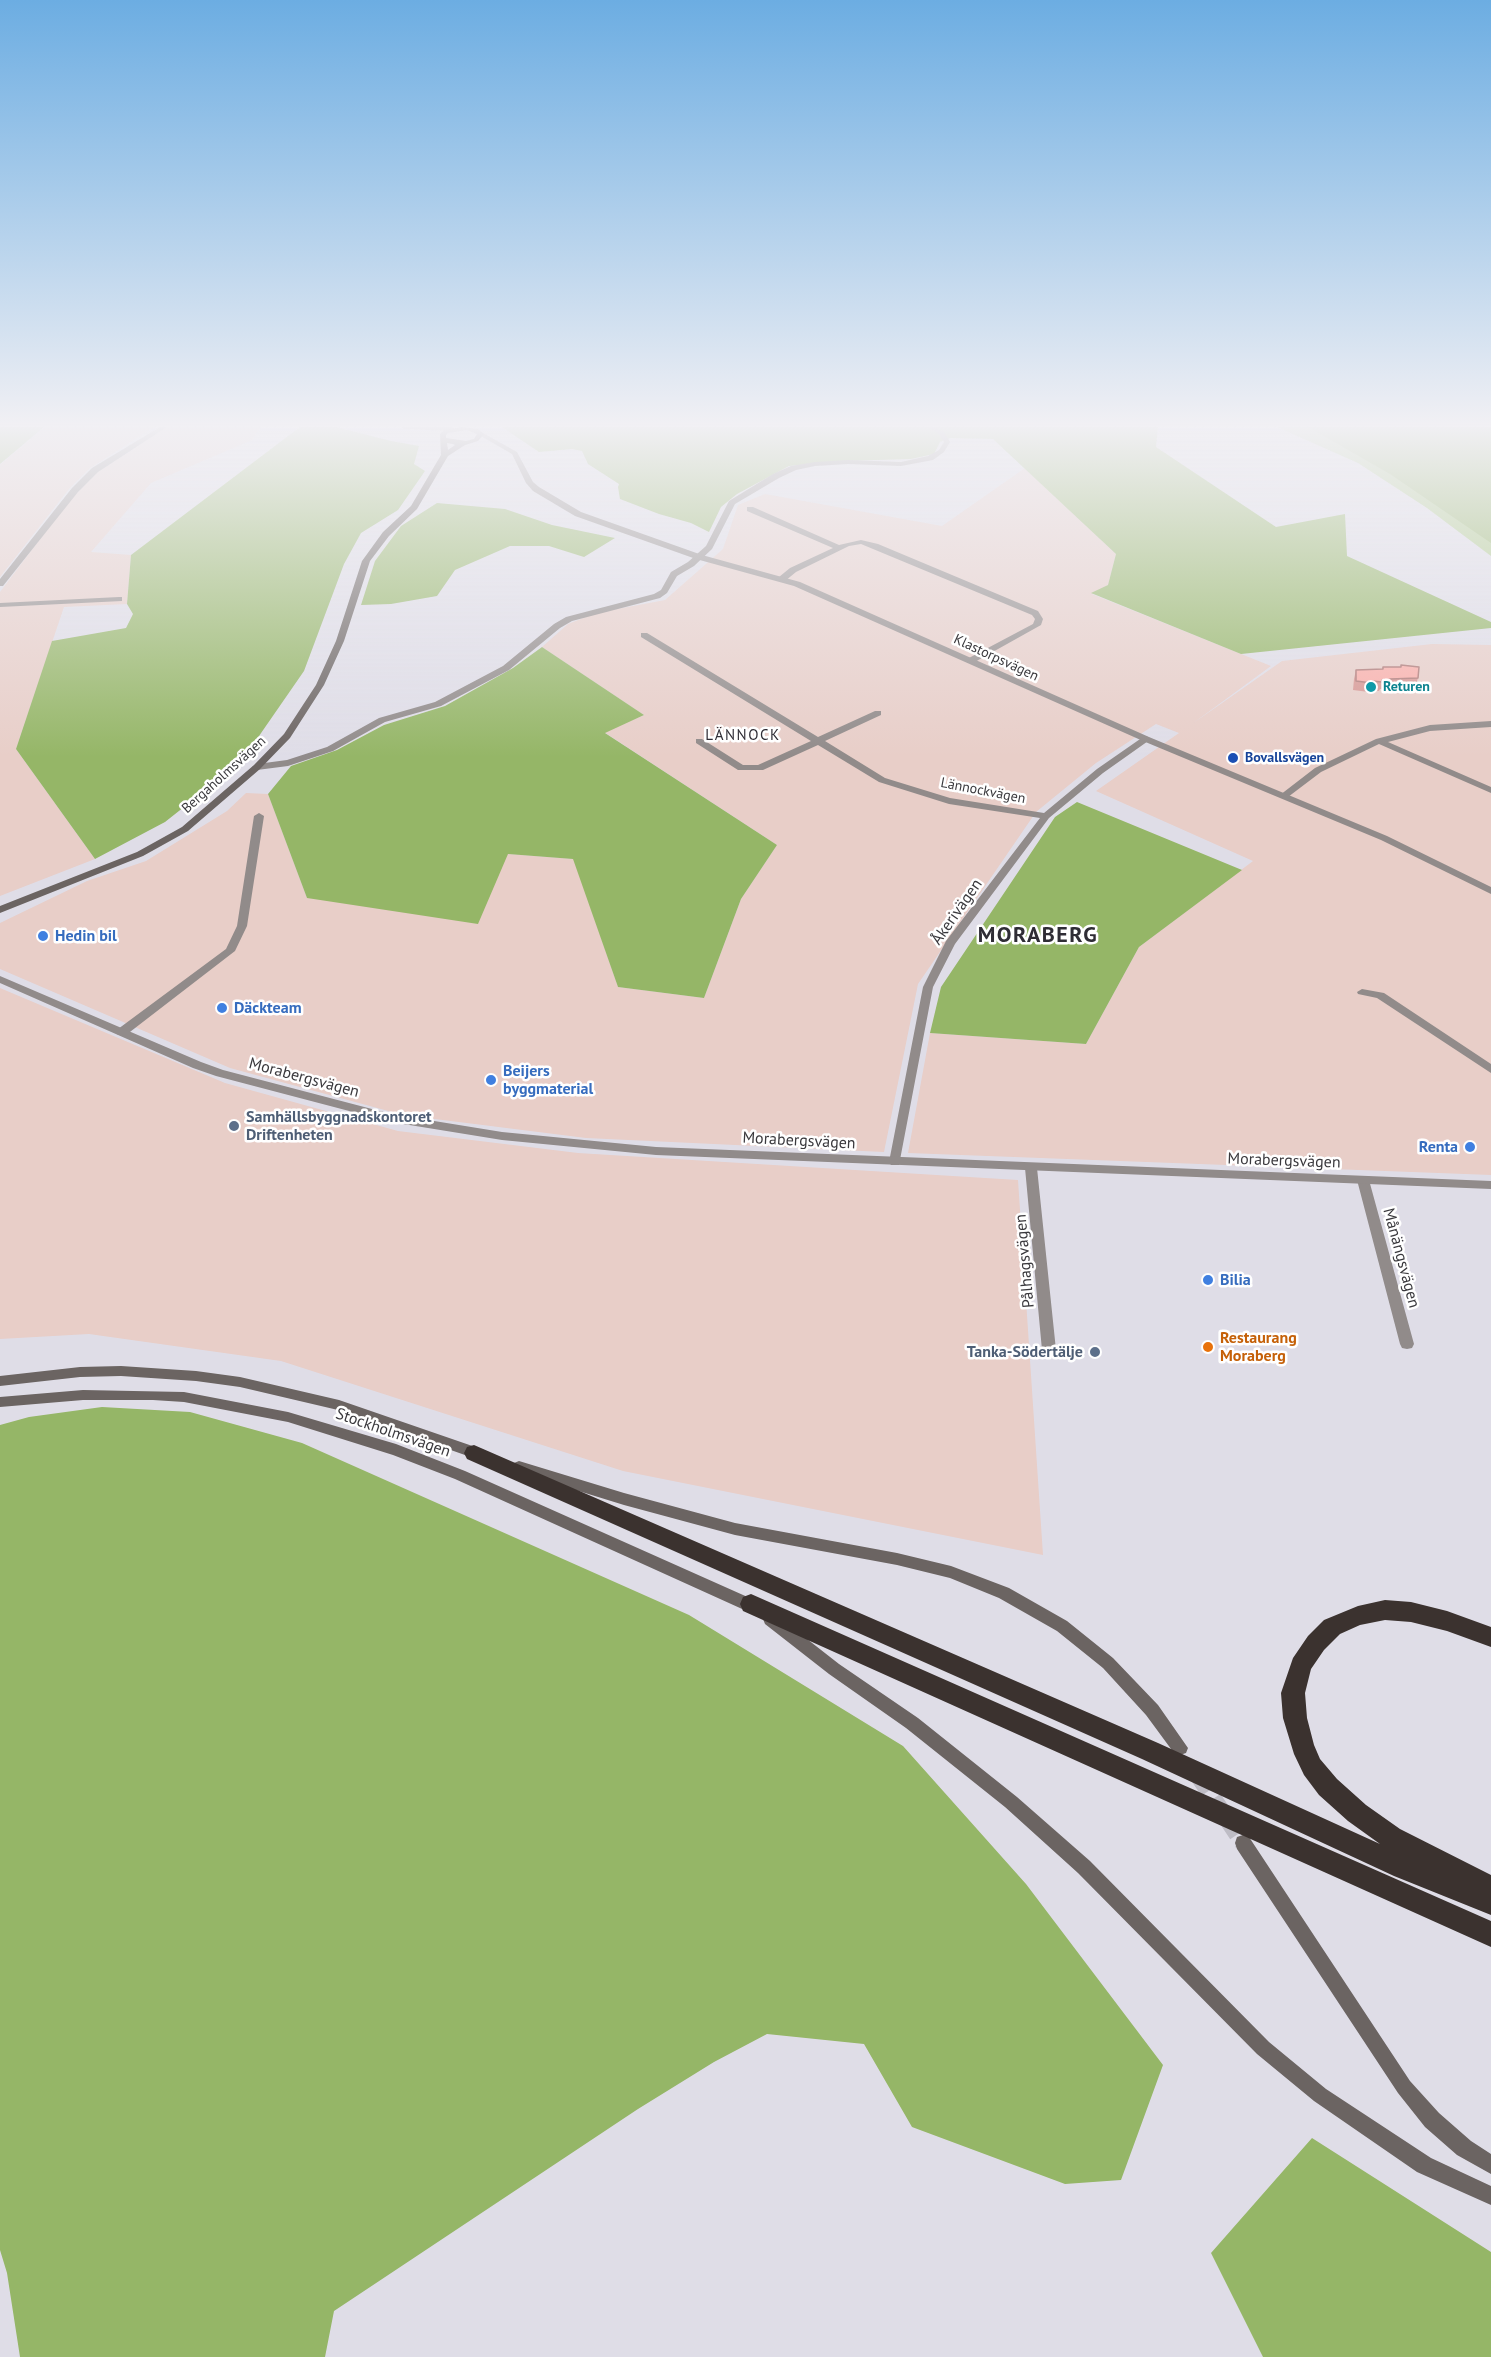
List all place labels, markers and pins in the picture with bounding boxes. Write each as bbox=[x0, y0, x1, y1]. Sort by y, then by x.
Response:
place label: Returen bbox=[1383, 679, 1430, 695]
marker: Returen bbox=[1364, 680, 1378, 694]
place label: Bovallsvägen bbox=[1245, 750, 1324, 766]
marker: Bovallsvägen bbox=[1226, 751, 1240, 765]
place label: Hedin bil bbox=[55, 926, 117, 946]
marker: Hedin bil bbox=[36, 929, 50, 943]
place label: Däckteam bbox=[234, 998, 302, 1018]
marker: Däckteam bbox=[215, 1001, 229, 1015]
place label: Beijers byggmaterial bbox=[503, 1061, 593, 1099]
marker: Beijers byggmaterial bbox=[484, 1073, 498, 1087]
place label: Samhällsbyggnadskontoret Driftenheten bbox=[246, 1107, 432, 1145]
marker: Samhällsbyggnadskontoret Driftenheten bbox=[227, 1119, 241, 1133]
place label: Renta bbox=[1419, 1137, 1458, 1157]
marker: Renta bbox=[1463, 1140, 1477, 1154]
place label: Bilia bbox=[1220, 1270, 1251, 1290]
marker: Bilia bbox=[1201, 1273, 1215, 1287]
place label: Restaurang Moraberg bbox=[1220, 1328, 1297, 1366]
marker: Restaurang Moraberg bbox=[1201, 1340, 1215, 1354]
place label: Tanka-Södertälje bbox=[967, 1342, 1083, 1362]
marker: Tanka-Södertälje bbox=[1088, 1345, 1102, 1359]

